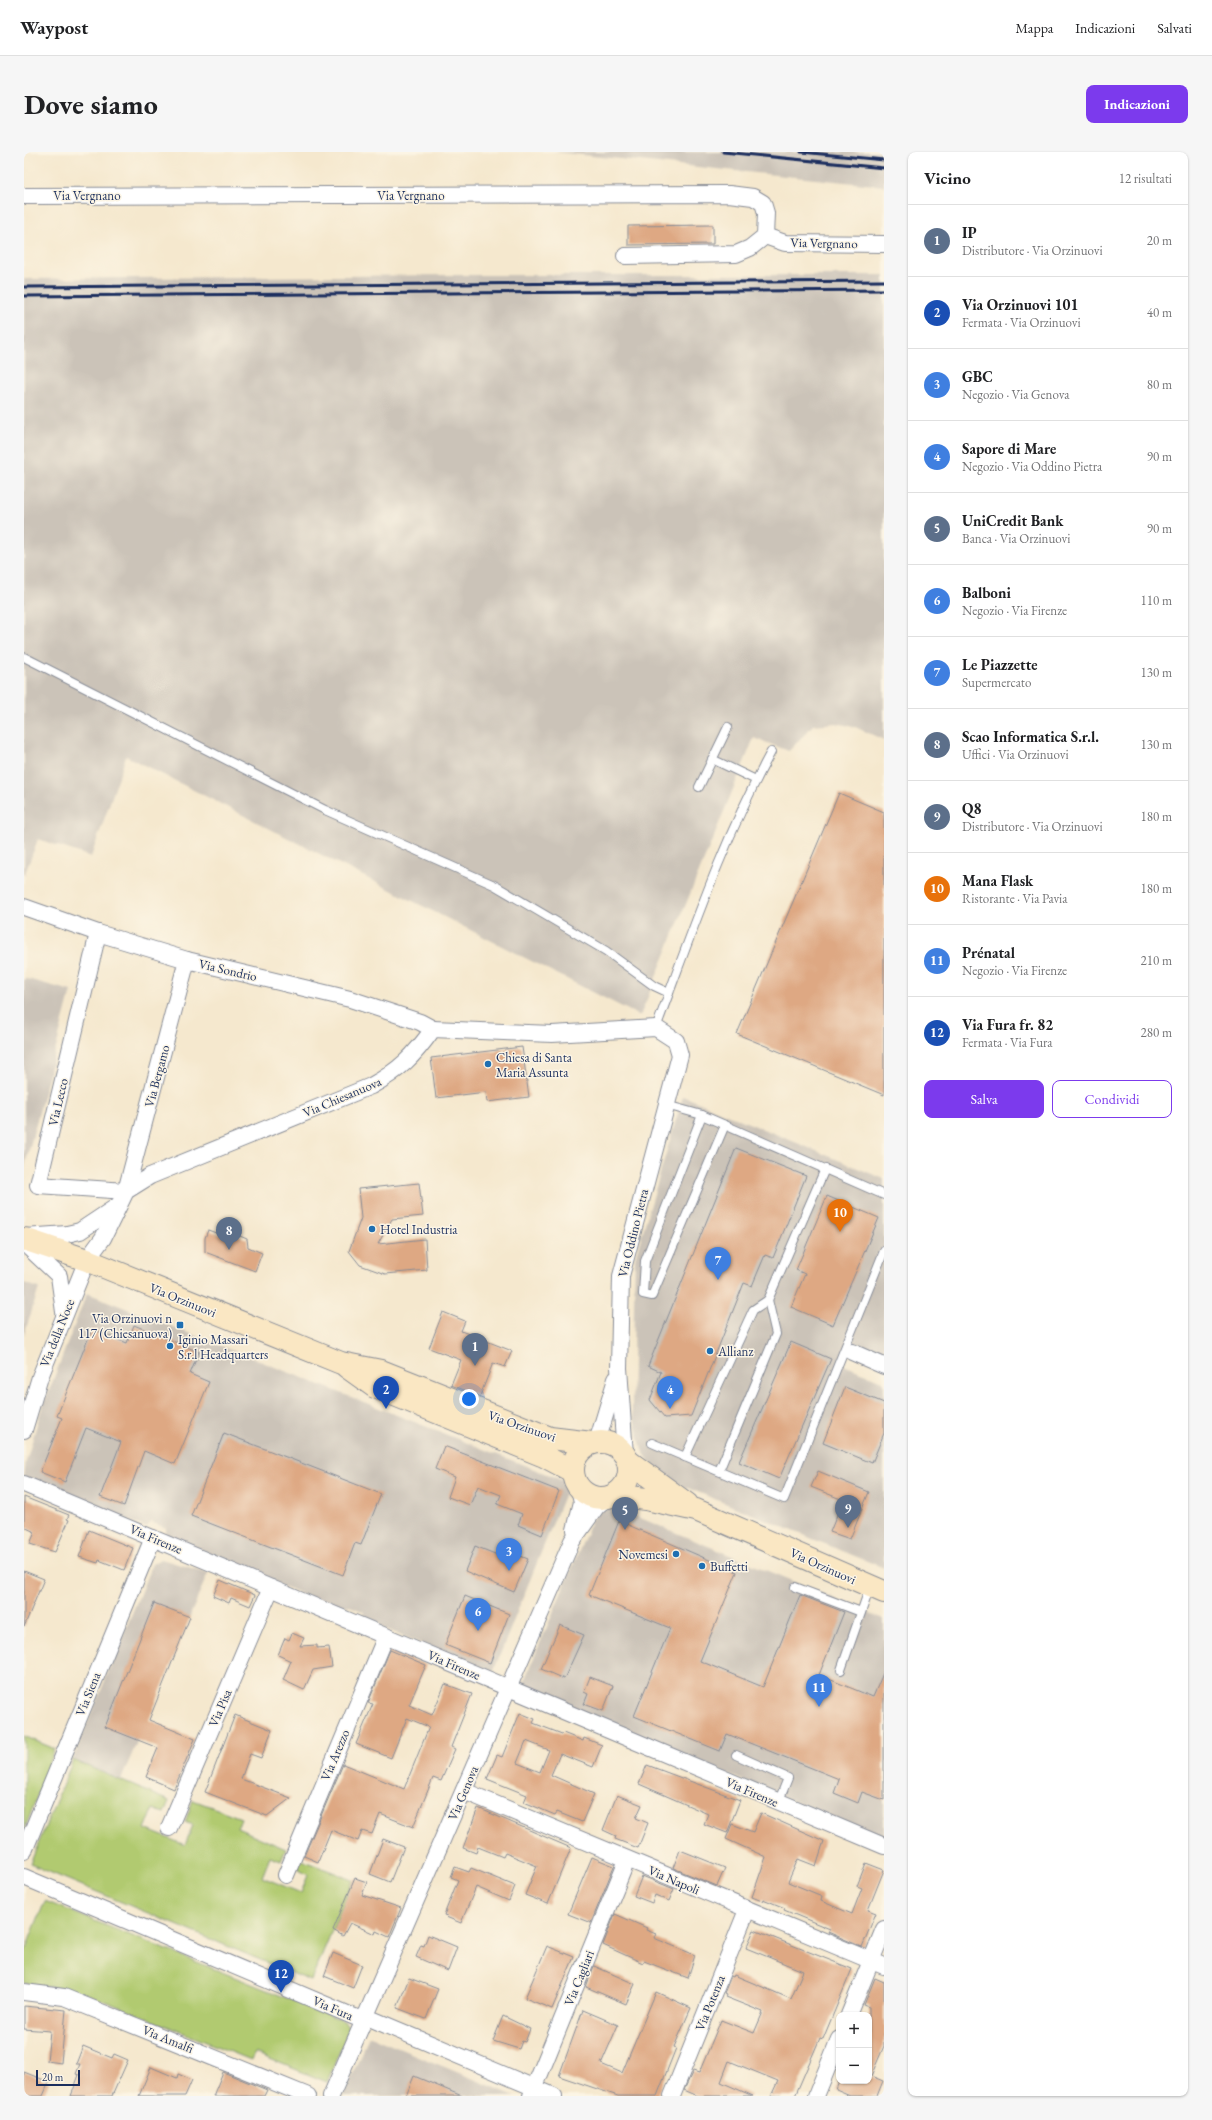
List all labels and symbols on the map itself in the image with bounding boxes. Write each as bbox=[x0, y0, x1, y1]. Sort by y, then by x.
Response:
street label: Via Vergnano bbox=[53, 187, 121, 204]
street label: Via Vergnano bbox=[377, 187, 445, 204]
street label: Via Vergnano bbox=[790, 234, 858, 252]
street label: Via Sondrio bbox=[197, 955, 259, 985]
street label: Via Bergamo bbox=[141, 1043, 173, 1109]
place label: Chiesa di Santa Maria Assunta bbox=[496, 1049, 573, 1081]
marker: Chiesa di Santa Maria Assunta bbox=[483, 1059, 493, 1069]
street label: Via Chiesanuova bbox=[300, 1073, 385, 1121]
street label: Via Lecco bbox=[44, 1076, 72, 1128]
street label: Via Oddino Pietra bbox=[614, 1186, 652, 1279]
pin: 10 bbox=[827, 1199, 853, 1232]
pin: 8 bbox=[216, 1217, 242, 1250]
place label: Hotel Industria bbox=[380, 1221, 458, 1238]
marker: Hotel Industria bbox=[367, 1224, 377, 1234]
pin: 7 bbox=[705, 1247, 731, 1280]
street label: Via Orzinuovi bbox=[147, 1279, 219, 1321]
street label: Via della Noce bbox=[36, 1296, 78, 1370]
place label: Via Orzinuovi n 117 (Chiesanuova) bbox=[78, 1310, 172, 1342]
marker: Via Orzinuovi n 117 (Chiesanuova) bbox=[175, 1320, 185, 1330]
place label: Iginio Massari S.r.l Headquarters bbox=[178, 1331, 268, 1363]
pin: 1 bbox=[462, 1333, 488, 1366]
marker: Iginio Massari S.r.l Headquarters bbox=[165, 1341, 175, 1351]
place label: Allianz bbox=[717, 1343, 753, 1360]
marker: Allianz bbox=[705, 1346, 715, 1356]
pin: 2 bbox=[373, 1376, 399, 1409]
pin: 4 bbox=[657, 1376, 683, 1409]
your location bbox=[459, 1389, 479, 1409]
street label: Via Orzinuovi bbox=[486, 1406, 558, 1446]
pin: 9 bbox=[835, 1495, 861, 1528]
pin: 5 bbox=[612, 1497, 638, 1530]
street label: Via Firenze bbox=[127, 1520, 185, 1558]
pin: 3 bbox=[496, 1538, 522, 1571]
street label: Via Orzinuovi bbox=[787, 1544, 859, 1588]
place label: Novemesi bbox=[618, 1546, 668, 1563]
marker: Novemesi bbox=[671, 1549, 681, 1559]
place label: Buffetti bbox=[710, 1558, 748, 1575]
marker: Buffetti bbox=[697, 1561, 707, 1571]
pin: 6 bbox=[465, 1598, 491, 1631]
street label: Via Firenze bbox=[425, 1646, 483, 1684]
street label: Via Siena bbox=[72, 1669, 105, 1718]
pin: 11 bbox=[806, 1674, 832, 1707]
street label: Via Pisa bbox=[205, 1686, 236, 1729]
street label: Via Arezzo bbox=[317, 1727, 353, 1783]
street label: Via Genova bbox=[444, 1762, 482, 1823]
street label: Via Firenze bbox=[723, 1773, 781, 1811]
street label: Via Napoli bbox=[646, 1862, 702, 1898]
street label: Via Cagliari bbox=[560, 1948, 598, 2008]
pin: 12 bbox=[268, 1960, 294, 1993]
street label: Via Potenza bbox=[691, 1972, 729, 2033]
street label: Via Fura bbox=[310, 1992, 357, 2024]
street label: Via Amalfi bbox=[140, 2021, 196, 2057]
scale bar bbox=[36, 2068, 80, 2087]

